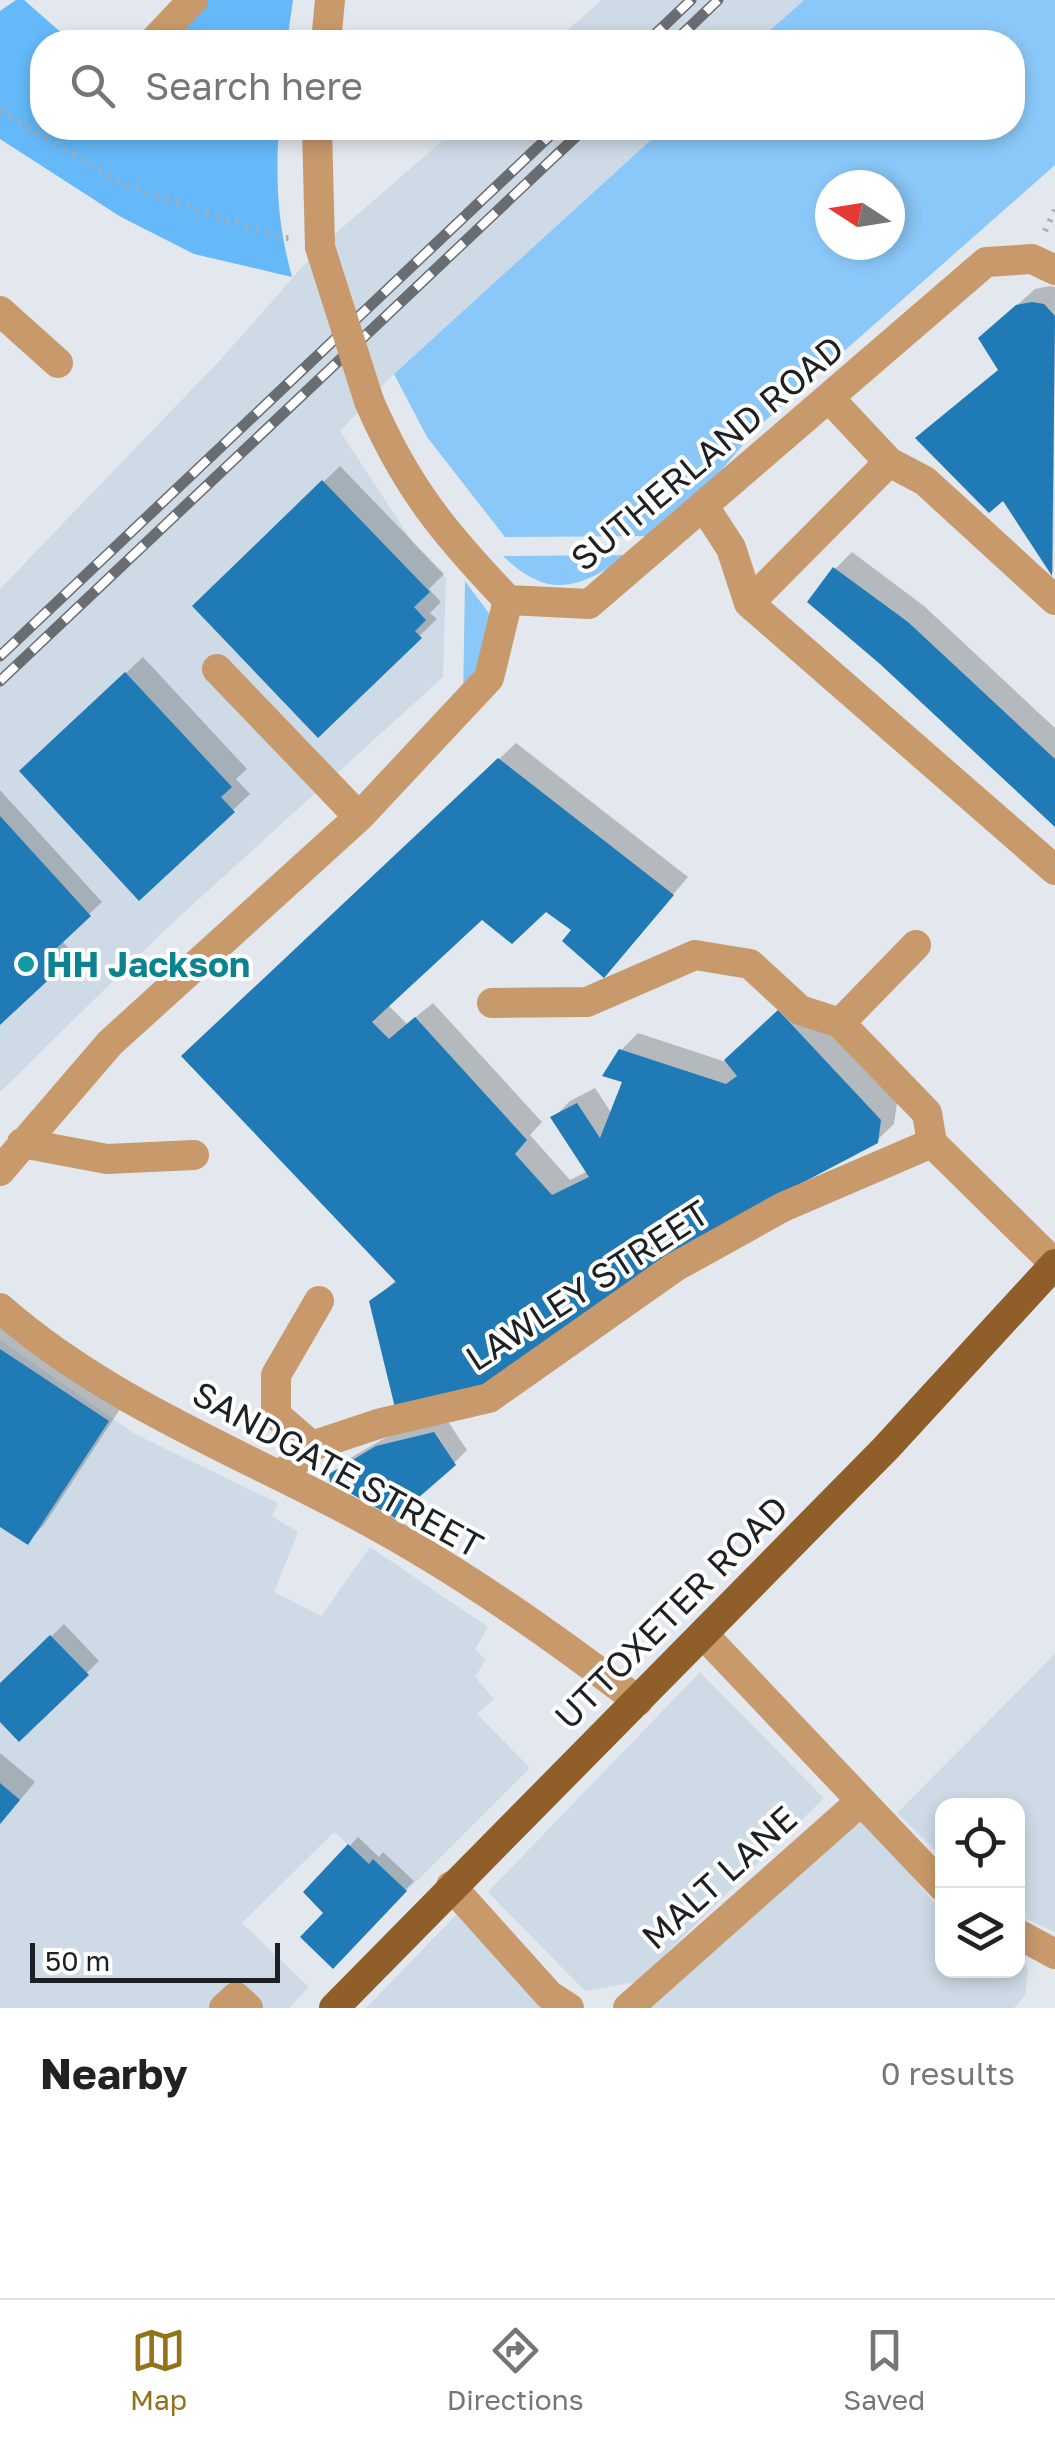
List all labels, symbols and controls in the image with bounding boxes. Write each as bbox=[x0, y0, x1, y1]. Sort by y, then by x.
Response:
search box bbox=[30, 30, 1025, 140]
icon: search bbox=[65, 58, 120, 113]
text: Search here bbox=[145, 63, 363, 108]
north arrow bbox=[815, 170, 905, 260]
street label: SUTHERLAND ROAD bbox=[562, 327, 852, 579]
place label: HH Jackson bbox=[46, 943, 250, 985]
marker: HH Jackson bbox=[15, 953, 37, 975]
street label: LAWLEY STREET bbox=[458, 1191, 716, 1379]
street label: SANDGATE STREET bbox=[186, 1372, 490, 1566]
street label: UTTOXETER ROAD bbox=[546, 1487, 796, 1737]
street label: MALT LANE bbox=[633, 1797, 805, 1957]
map controls bbox=[935, 1798, 1025, 1978]
button: locate bbox=[935, 1798, 1025, 1888]
button: layers bbox=[935, 1888, 1025, 1978]
scale bar bbox=[30, 1938, 280, 1982]
text: 50 m bbox=[45, 1944, 110, 1977]
text: Nearby bbox=[40, 2048, 188, 2098]
text: 0 results bbox=[881, 2054, 1015, 2092]
tab: Map bbox=[130, 2323, 187, 2416]
tab: Directions bbox=[447, 2323, 584, 2416]
tab: Saved bbox=[843, 2323, 925, 2416]

